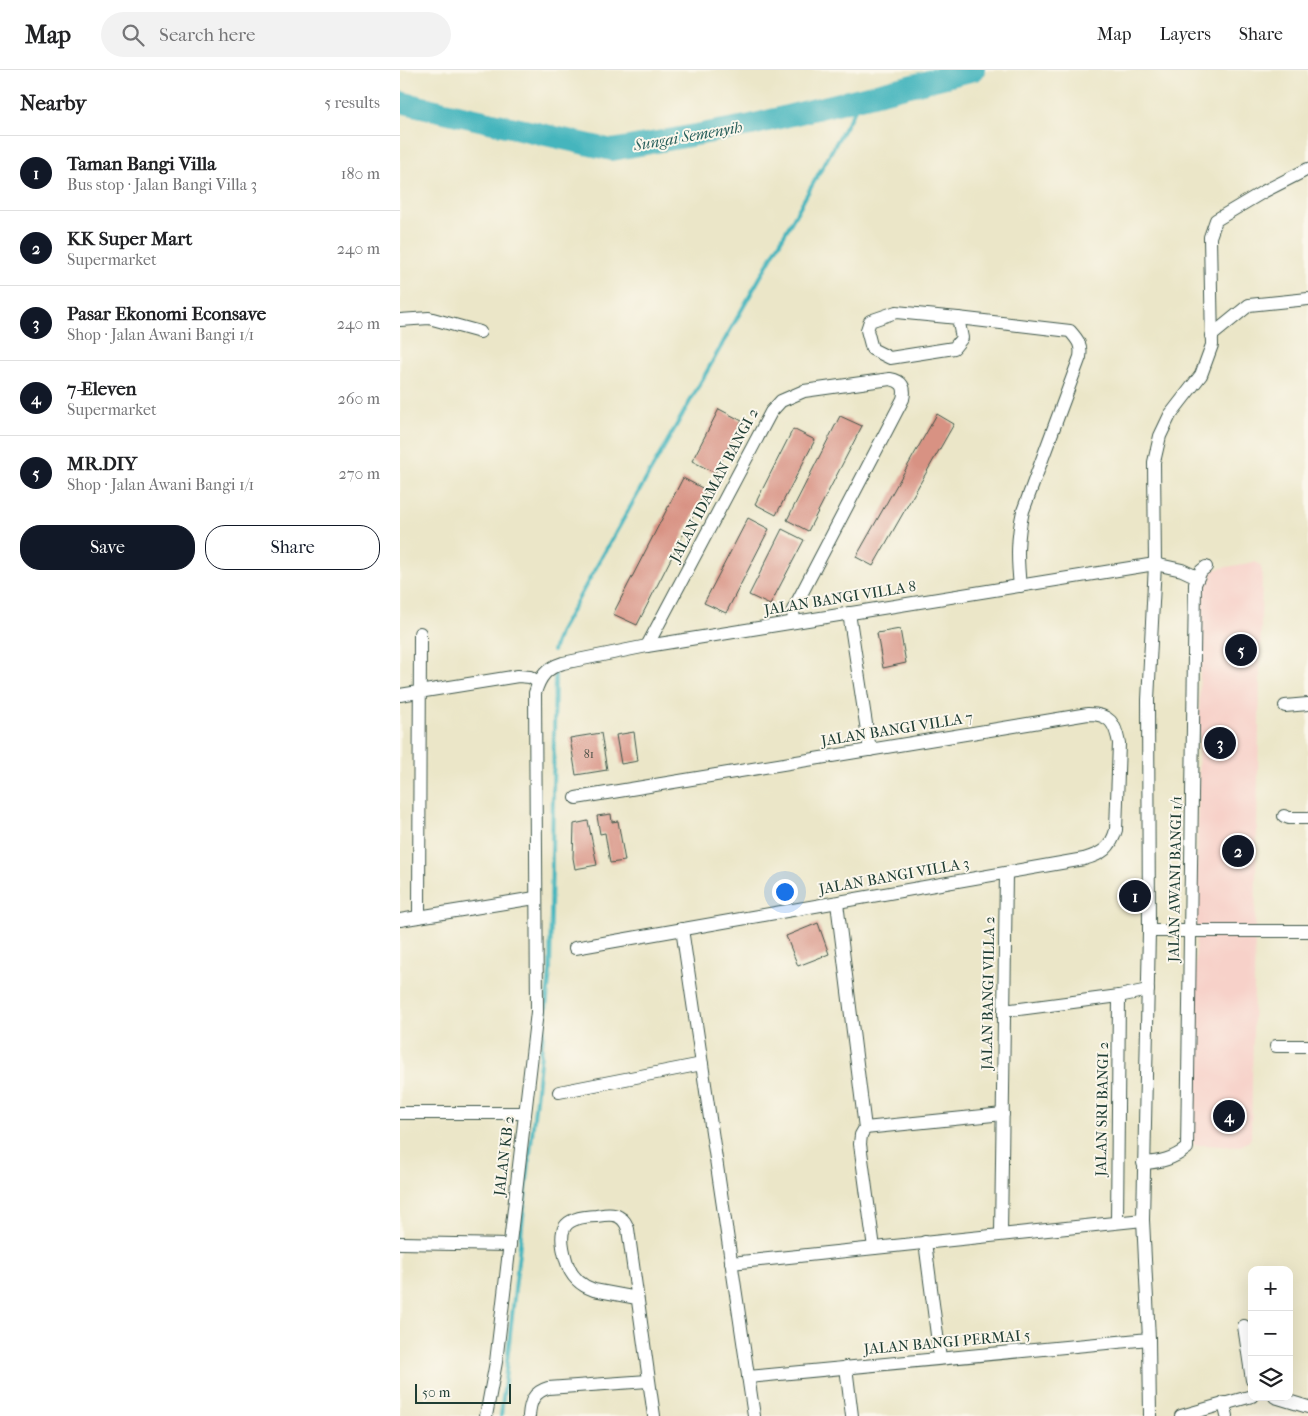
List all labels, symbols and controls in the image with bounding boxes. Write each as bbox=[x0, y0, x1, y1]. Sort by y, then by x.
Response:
search box bbox=[101, 12, 451, 57]
text: Map bbox=[25, 21, 71, 49]
icon: search bbox=[119, 21, 147, 49]
text: Search here bbox=[159, 24, 255, 46]
text: Map bbox=[1097, 24, 1131, 45]
text: Layers bbox=[1159, 24, 1211, 45]
text: Share bbox=[1239, 24, 1283, 45]
text: Nearby bbox=[20, 91, 86, 115]
text: 5 results bbox=[324, 93, 380, 112]
water label: Sungai Semenyih bbox=[631, 117, 744, 155]
text: Taman Bangi Villa bbox=[67, 153, 216, 175]
text: 1 bbox=[33, 164, 39, 183]
text: 180 m bbox=[341, 164, 380, 183]
text: Bus stop · Jalan Bangi Villa 3 bbox=[67, 175, 257, 194]
text: KK Super Mart bbox=[67, 228, 192, 250]
text: 2 bbox=[32, 239, 40, 258]
text: 240 m bbox=[337, 239, 380, 258]
text: Supermarket bbox=[67, 250, 157, 269]
text: Pasar Ekonomi Econsave bbox=[67, 303, 266, 325]
text: 3 bbox=[33, 314, 39, 333]
text: 240 m bbox=[337, 314, 380, 333]
text: Shop · Jalan Awani Bangi 1/1 bbox=[67, 325, 254, 344]
text: 7-Eleven bbox=[67, 378, 137, 400]
text: 4 bbox=[31, 389, 41, 408]
text: 260 m bbox=[338, 389, 380, 408]
text: Supermarket bbox=[67, 400, 157, 419]
street label: JALAN IDAMAN BANGI 2 bbox=[665, 405, 762, 566]
text: MR.DIY bbox=[67, 453, 137, 475]
text: 5 bbox=[33, 464, 39, 483]
text: 270 m bbox=[339, 464, 380, 483]
text: Shop · Jalan Awani Bangi 1/1 bbox=[67, 475, 254, 494]
button: Save bbox=[20, 525, 195, 570]
button: Share bbox=[205, 525, 380, 570]
street label: JALAN BANGI VILLA 8 bbox=[762, 577, 917, 619]
pin: 5 bbox=[1225, 631, 1257, 669]
street label: JALAN BANGI VILLA 7 bbox=[819, 708, 974, 750]
pin: 3 bbox=[1204, 724, 1236, 762]
house number: 81 bbox=[584, 747, 594, 761]
street label: JALAN AWANI BANGI 1/1 bbox=[1165, 796, 1185, 963]
pin: 2 bbox=[1222, 832, 1254, 870]
street label: JALAN BANGI VILLA 3 bbox=[816, 854, 971, 898]
pin: 1 bbox=[1119, 877, 1151, 915]
your location bbox=[772, 879, 798, 905]
street label: JALAN BANGI VILLA 2 bbox=[978, 916, 998, 1071]
street label: JALAN SRI BANGI 2 bbox=[1092, 1041, 1112, 1177]
pin: 4 bbox=[1213, 1097, 1245, 1135]
street label: JALAN KB 2 bbox=[490, 1115, 518, 1198]
map controls bbox=[1248, 1266, 1293, 1401]
button: + bbox=[1248, 1266, 1293, 1311]
button: − bbox=[1248, 1311, 1293, 1356]
street label: JALAN BANGI PERMAI 5 bbox=[862, 1326, 1031, 1358]
button: layers bbox=[1248, 1356, 1293, 1401]
scale bar bbox=[415, 1381, 511, 1404]
text: 50 m bbox=[422, 1384, 450, 1401]

